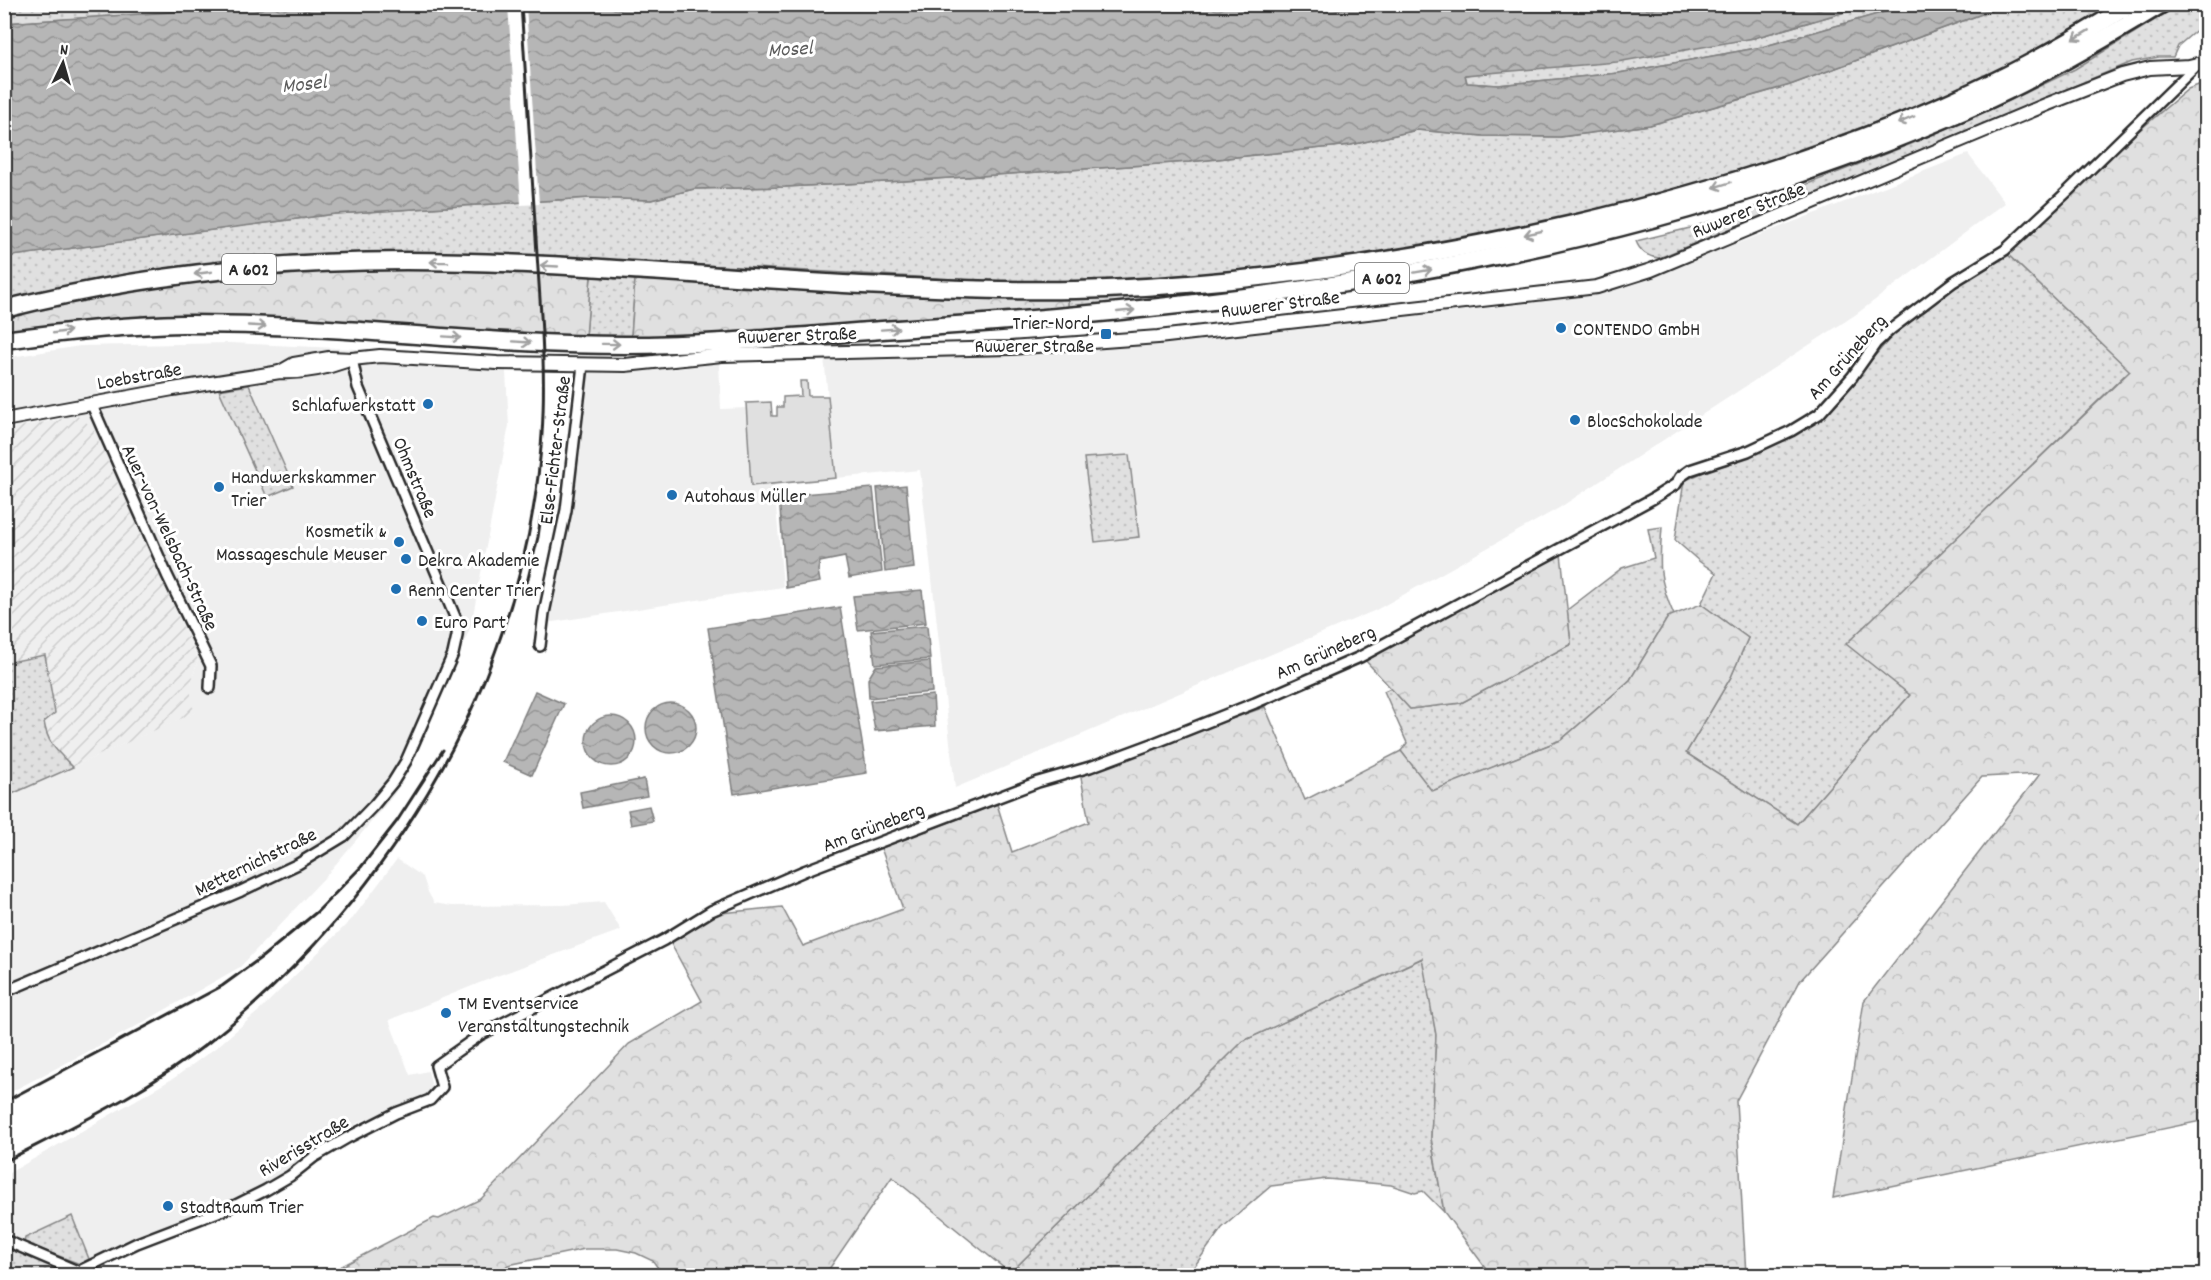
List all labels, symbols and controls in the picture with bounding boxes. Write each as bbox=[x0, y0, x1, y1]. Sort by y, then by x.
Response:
one-way arrow bbox=[2073, 30, 2090, 42]
north arrow bbox=[33, 33, 93, 93]
water label: Mosel bbox=[767, 35, 815, 67]
text: N bbox=[59, 39, 69, 62]
water label: Mosel bbox=[281, 69, 330, 103]
one-way arrow bbox=[1897, 115, 1915, 126]
street label: Ruwerer Straße bbox=[1688, 176, 1810, 247]
one-way arrow bbox=[1713, 180, 1732, 191]
one-way arrow bbox=[1524, 227, 1543, 239]
road number: A 602 bbox=[222, 254, 276, 284]
one-way arrow bbox=[430, 256, 450, 267]
one-way arrow bbox=[540, 260, 560, 271]
road number: A 602 bbox=[1355, 263, 1409, 293]
one-way arrow bbox=[1413, 265, 1432, 276]
one-way arrow bbox=[193, 268, 213, 279]
street label: Ruwerer Straße bbox=[1219, 285, 1342, 327]
one-way arrow bbox=[1115, 305, 1135, 316]
street label: Am Grüneberg bbox=[1802, 309, 1894, 407]
place label: Trier-Nord, Ruwerer Straße bbox=[974, 311, 1094, 362]
place label: CONTENDO GmbH bbox=[1573, 317, 1700, 345]
one-way arrow bbox=[247, 321, 267, 332]
street label: Ruwerer Straße bbox=[737, 321, 858, 353]
marker: CONTENDO GmbH bbox=[1554, 321, 1568, 335]
one-way arrow bbox=[879, 323, 899, 334]
one-way arrow bbox=[52, 326, 72, 337]
marker: Trier-Nord, Ruwerer Straße bbox=[1099, 327, 1113, 341]
one-way arrow bbox=[441, 332, 461, 343]
one-way arrow bbox=[511, 336, 531, 347]
one-way arrow bbox=[601, 339, 621, 350]
street label: Loebstraße bbox=[95, 357, 184, 399]
street label: Else-Fichter-Straße bbox=[534, 374, 580, 526]
place label: Schlafwerkstatt bbox=[292, 393, 416, 421]
marker: Schlafwerkstatt bbox=[421, 397, 435, 411]
place label: BlocSchokolade bbox=[1587, 409, 1703, 437]
marker: BlocSchokolade bbox=[1568, 413, 1582, 427]
street label: Ohmstraße bbox=[384, 433, 443, 523]
street label: Auer-von-Welsbach-Straße bbox=[113, 440, 224, 636]
place label: Handwerkskammer Trier bbox=[231, 465, 377, 516]
marker: Handwerkskammer Trier bbox=[212, 480, 226, 494]
place label: Autohaus Müller bbox=[684, 484, 807, 512]
marker: Autohaus Müller bbox=[665, 488, 679, 502]
place label: Kosmetik & Massageschule Meuser bbox=[216, 519, 388, 570]
marker: Kosmetik & Massageschule Meuser bbox=[392, 535, 406, 549]
place label: Dekra Akademie bbox=[418, 548, 540, 576]
marker: Dekra Akademie bbox=[399, 552, 413, 566]
place label: Renn Center Trier bbox=[408, 578, 542, 606]
marker: Renn Center Trier bbox=[389, 582, 403, 596]
place label: Euro Part bbox=[434, 610, 506, 638]
marker: Euro Part bbox=[415, 614, 429, 628]
street label: Am Grüneberg bbox=[1272, 619, 1381, 688]
street label: Am Grüneberg bbox=[819, 797, 929, 861]
street label: Metternichstraße bbox=[191, 822, 322, 905]
place label: TM Eventservice Veranstaltungstechnik bbox=[458, 991, 629, 1042]
marker: TM Eventservice Veranstaltungstechnik bbox=[439, 1006, 453, 1020]
street label: Riverisstraße bbox=[254, 1109, 355, 1186]
place label: StadtRaum Trier bbox=[180, 1195, 304, 1223]
marker: StadtRaum Trier bbox=[161, 1199, 175, 1213]

